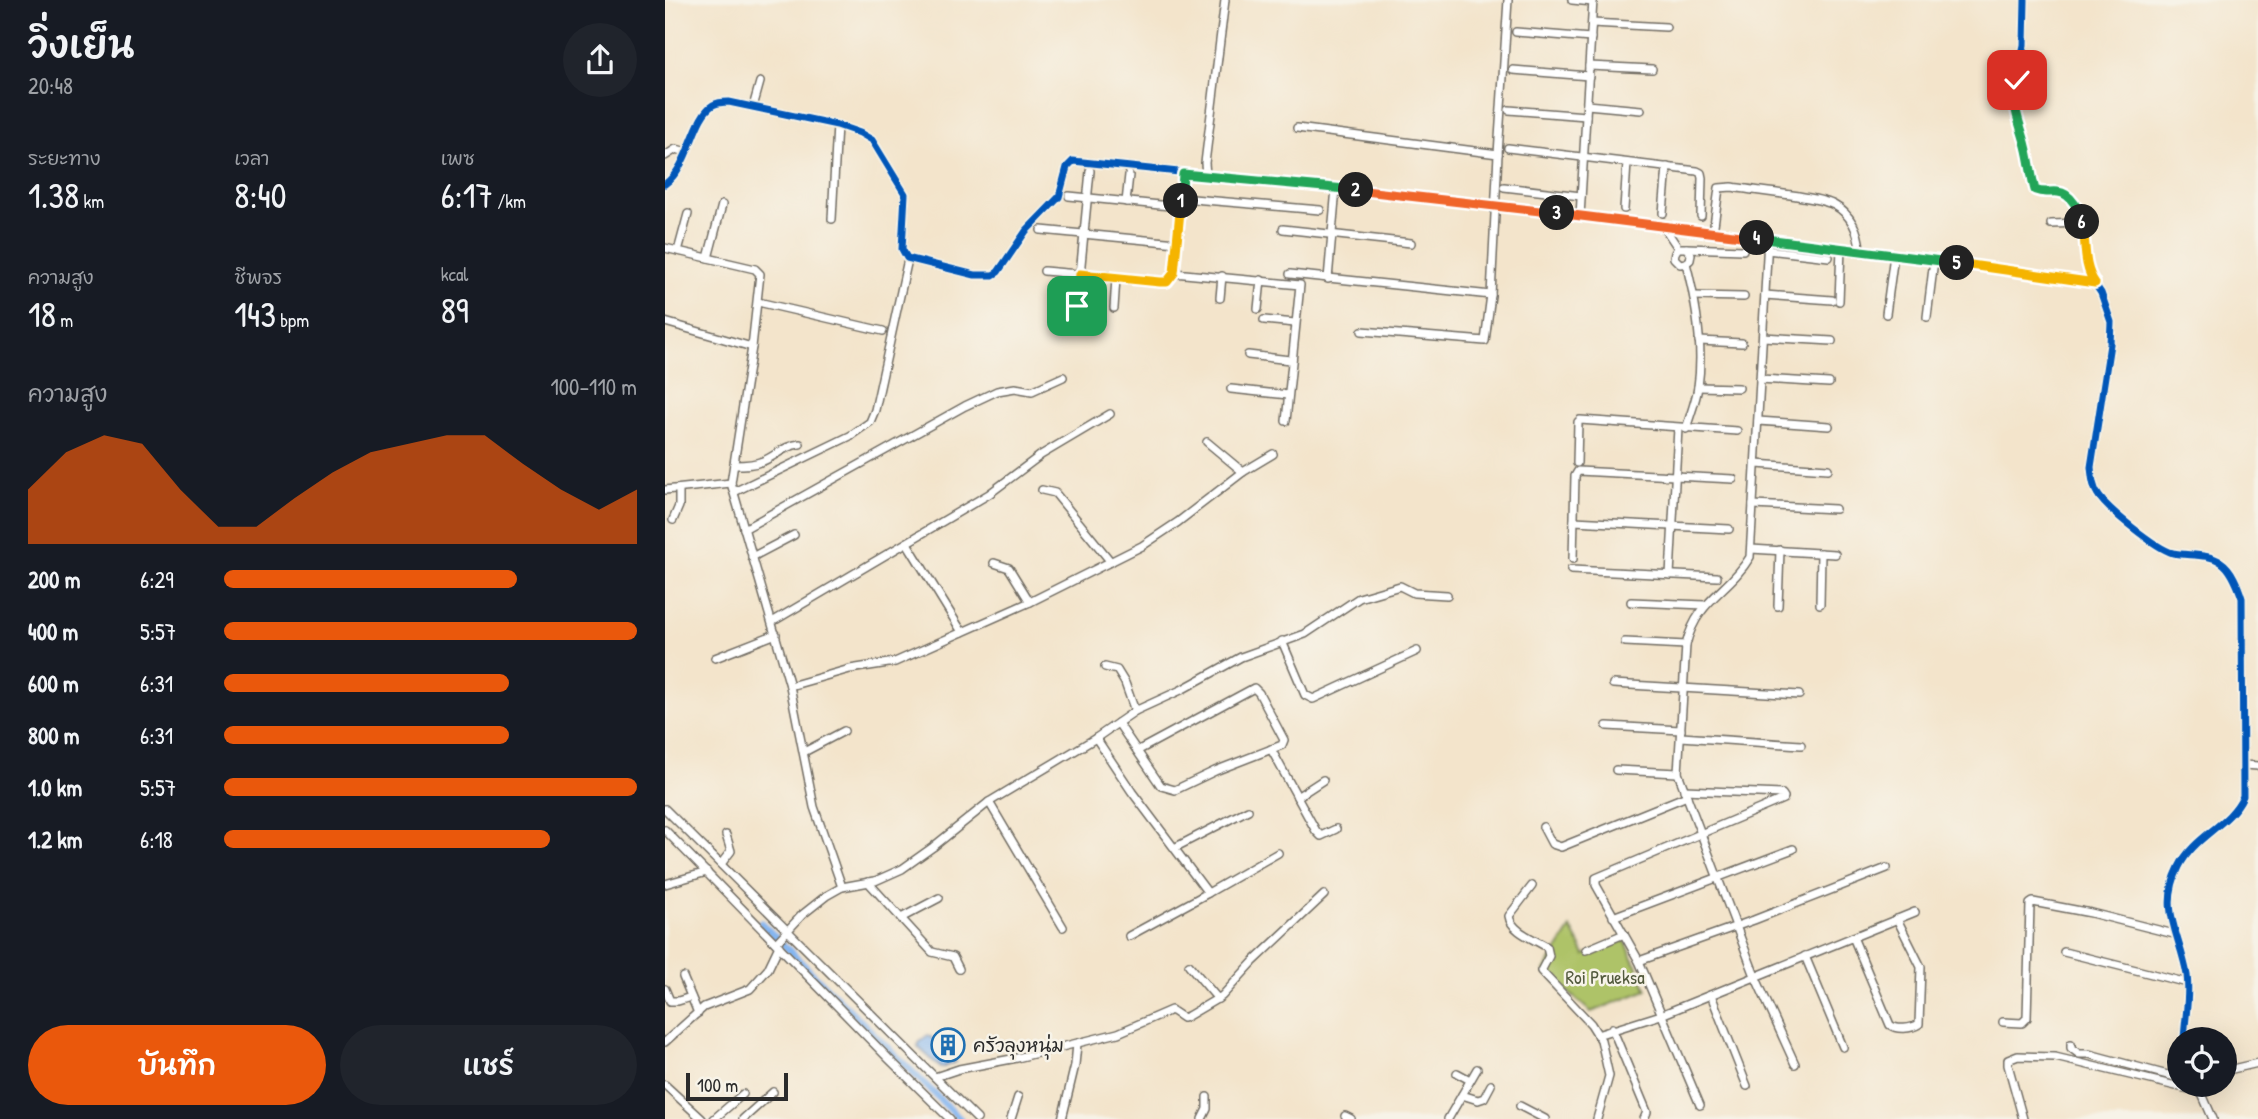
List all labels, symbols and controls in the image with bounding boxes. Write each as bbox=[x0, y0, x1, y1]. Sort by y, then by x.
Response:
text: วิ่งเย็น bbox=[28, 18, 134, 70]
button: share bbox=[563, 23, 637, 97]
pin bbox=[1987, 50, 2047, 110]
icon: check bbox=[1998, 61, 2036, 99]
text: 20:48 bbox=[28, 70, 73, 101]
text: ระยะทาง bbox=[28, 145, 101, 171]
text: เวลา bbox=[234, 145, 269, 171]
text: เพซ bbox=[441, 145, 475, 171]
text: 1.38 bbox=[28, 172, 79, 219]
text: 8:40 bbox=[234, 172, 286, 219]
text: 6:17 bbox=[441, 172, 493, 219]
pin: 2 bbox=[1339, 172, 1373, 208]
text: 2 bbox=[1351, 176, 1360, 202]
pin: 1 bbox=[1163, 184, 1199, 218]
text: 1 bbox=[1177, 187, 1184, 213]
text: km bbox=[79, 188, 104, 214]
text: /km bbox=[493, 188, 526, 214]
pin: 3 bbox=[1539, 196, 1575, 230]
text: 3 bbox=[1552, 199, 1561, 225]
pin: 6 bbox=[2065, 204, 2099, 240]
text: 6 bbox=[2078, 208, 2085, 234]
pin: 4 bbox=[1739, 220, 1775, 256]
text: 4 bbox=[1753, 224, 1760, 250]
pin: 5 bbox=[1939, 246, 1975, 280]
text: 5 bbox=[1952, 249, 1961, 275]
text: kcal bbox=[441, 261, 468, 287]
text: ความสูง bbox=[28, 264, 94, 290]
text: ชีพจร bbox=[234, 264, 282, 290]
pin bbox=[1047, 276, 1107, 336]
text: 89 bbox=[441, 287, 469, 334]
icon: arrive bbox=[1058, 287, 1096, 325]
text: 18 bbox=[28, 291, 56, 338]
text: 143 bbox=[234, 291, 276, 338]
text: m bbox=[56, 307, 73, 333]
text: bpm bbox=[276, 307, 309, 333]
text: 100–110 m bbox=[550, 371, 637, 402]
text: ความสูง bbox=[28, 378, 107, 409]
text: 200 m bbox=[28, 564, 80, 595]
text: 6:29 bbox=[140, 564, 174, 595]
text: 400 m bbox=[28, 616, 78, 647]
text: 5:57 bbox=[140, 616, 176, 647]
text: 600 m bbox=[28, 668, 79, 699]
text: 6:31 bbox=[140, 668, 173, 699]
text: 800 m bbox=[28, 720, 80, 751]
text: 6:31 bbox=[140, 720, 173, 751]
text: 1.0 km bbox=[28, 772, 82, 803]
text: 5:57 bbox=[140, 772, 176, 803]
text: 1.2 km bbox=[28, 824, 83, 855]
text: 6:18 bbox=[140, 824, 173, 855]
park label: Roi Prueksa bbox=[1565, 964, 1645, 990]
button: บันทึก bbox=[28, 1025, 326, 1105]
button: แชร์ bbox=[340, 1025, 637, 1105]
building icon: ครัวลุงหนุ่ม bbox=[929, 1026, 967, 1064]
map controls bbox=[2167, 1027, 2237, 1097]
button: locate bbox=[2167, 1027, 2237, 1097]
place label: ครัวลุงหนุ่ม bbox=[973, 1032, 1064, 1060]
scale bar bbox=[686, 1070, 787, 1102]
text: 100 m bbox=[697, 1072, 738, 1098]

